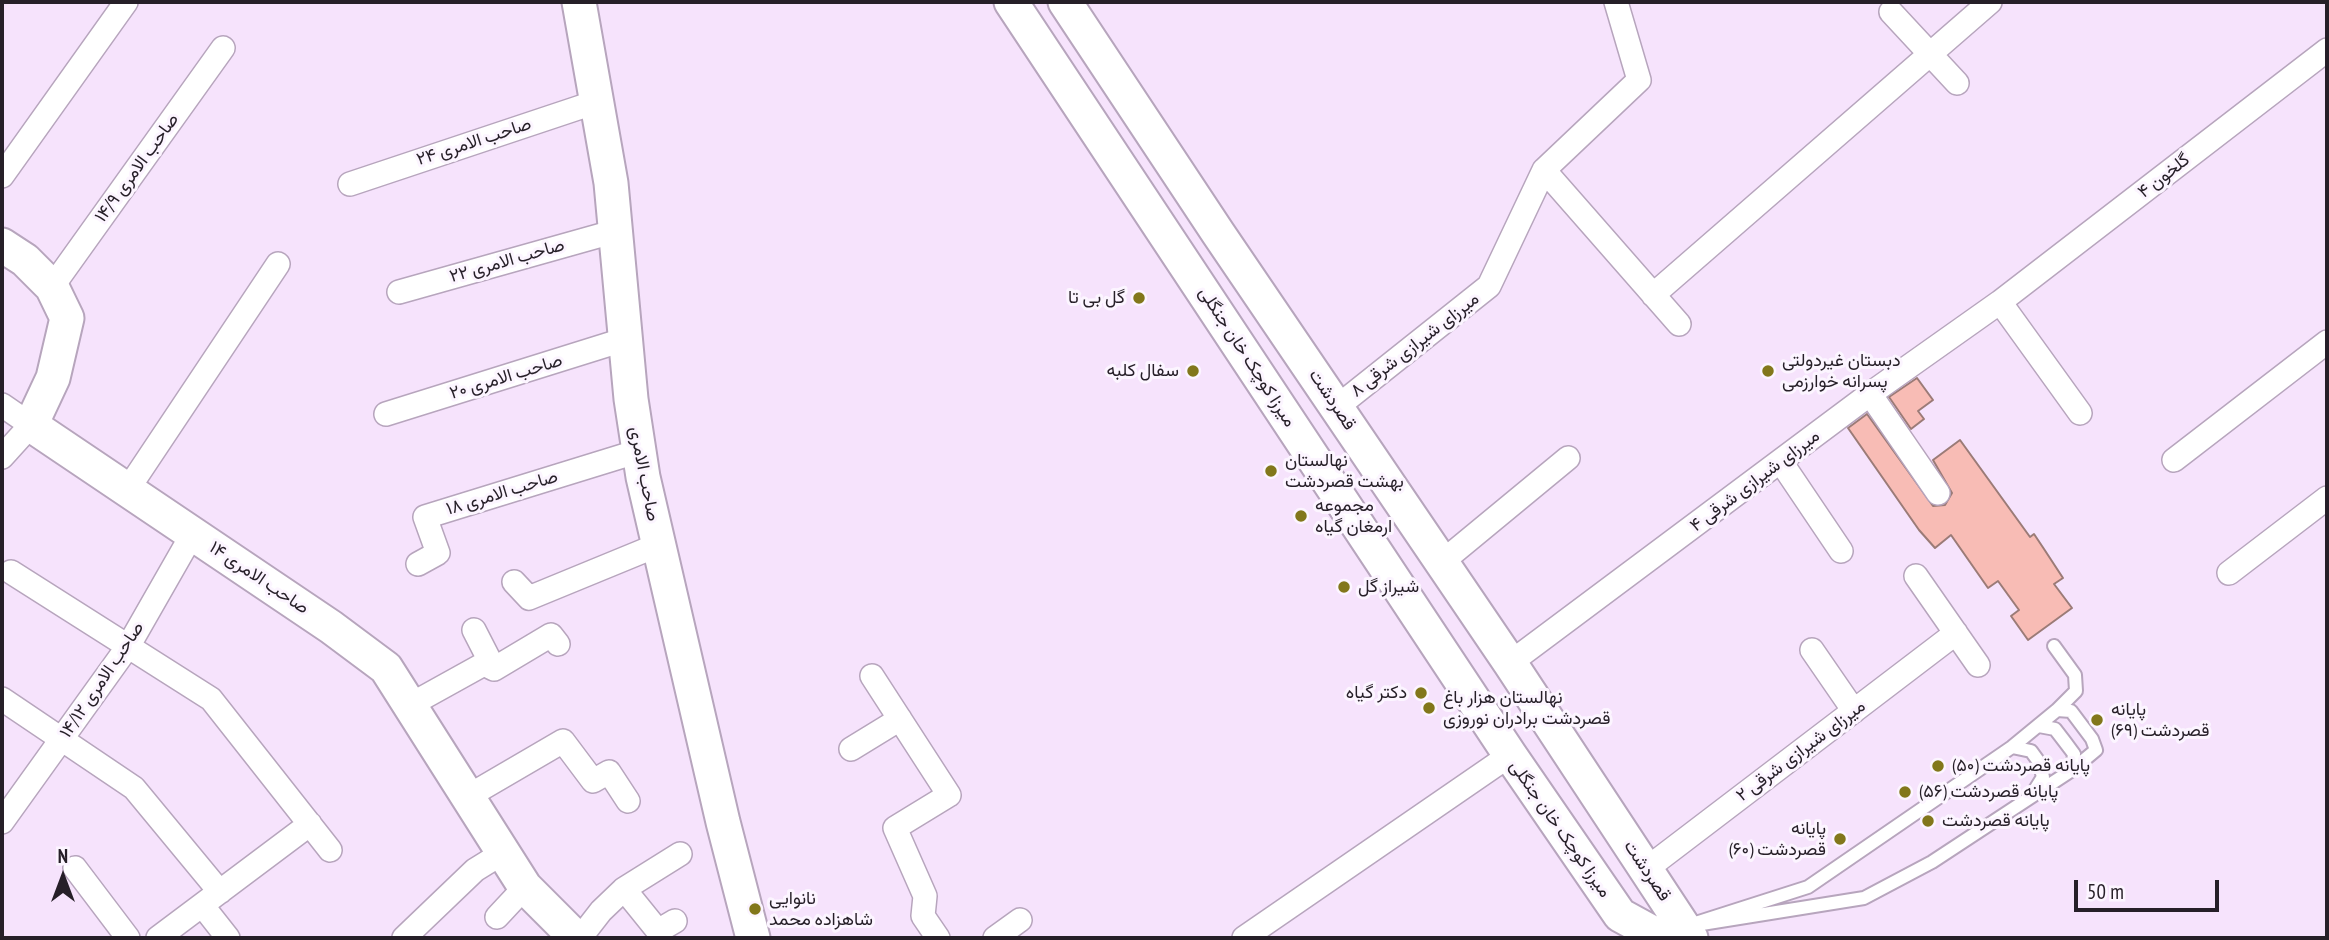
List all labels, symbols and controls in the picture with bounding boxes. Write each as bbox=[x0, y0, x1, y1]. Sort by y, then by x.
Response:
street label: ۱۴/۹ صاحب الامری bbox=[90, 109, 184, 227]
street label: ۲۴ صاحب الامری bbox=[414, 113, 534, 171]
street label: ۴ گلخون bbox=[2134, 149, 2194, 203]
street label: ۲۲ صاحب الامری bbox=[447, 234, 567, 288]
street label: میرزا کوچک خان جنگلی bbox=[1194, 283, 1300, 431]
place label: گل بی تا bbox=[1068, 287, 1125, 309]
street label: ۸ میرزای شیرازی شرقی bbox=[1346, 288, 1484, 402]
marker: گل بی تا bbox=[1131, 290, 1147, 306]
street label: ۲۰ صاحب الامری bbox=[447, 350, 565, 404]
place label: دبستان غیردولتی پسرانه خوارزمی bbox=[1782, 350, 1901, 392]
place label: سفال کلبه bbox=[1107, 360, 1179, 382]
marker: سفال کلبه bbox=[1185, 363, 1201, 379]
marker: دبستان غیردولتی پسرانه خوارزمی bbox=[1760, 363, 1776, 379]
street label: قصردشت bbox=[1304, 365, 1360, 435]
street label: صاحب الامری bbox=[624, 425, 664, 523]
street label: ۴ میرزای شیرازی شرقی bbox=[1686, 425, 1824, 537]
place label: نهالستان بهشت قصردشت bbox=[1285, 450, 1404, 492]
marker: نهالستان بهشت قصردشت bbox=[1263, 463, 1279, 479]
street label: ۱۸ صاحب الامری bbox=[444, 466, 560, 520]
place label: مجموعه ارمغان گیاه bbox=[1315, 495, 1392, 538]
marker: مجموعه ارمغان گیاه bbox=[1293, 508, 1309, 524]
street label: ۱۴ صاحب الامری bbox=[205, 537, 313, 619]
place label: شیراز گل bbox=[1358, 576, 1419, 598]
marker: شیراز گل bbox=[1336, 579, 1352, 595]
street label: ۱۴/۱۲ صاحب الامری bbox=[55, 618, 149, 742]
place label: دکتر گیاه bbox=[1346, 682, 1407, 704]
marker: دکتر گیاه bbox=[1413, 685, 1429, 701]
place label: نهالستان هزار باغ قصردشت برادران نوروزی bbox=[1443, 687, 1610, 730]
street label: ۲ میرزای شیرازی شرقی bbox=[1732, 695, 1870, 807]
place label: پایانه قصردشت (۶۹) bbox=[2111, 699, 2209, 742]
marker: نهالستان هزار باغ قصردشت برادران نوروزی bbox=[1421, 700, 1437, 716]
marker: پایانه قصردشت (۶۹) bbox=[2089, 712, 2105, 728]
place label: پایانه قصردشت (۵۰) bbox=[1952, 755, 2090, 777]
street label: میرزا کوچک خان جنگلی bbox=[1505, 756, 1615, 902]
marker: پایانه قصردشت (۵۰) bbox=[1930, 758, 1946, 774]
place label: پایانه قصردشت (۵۶) bbox=[1919, 781, 2058, 803]
marker: پایانه قصردشت (۵۶) bbox=[1897, 784, 1913, 800]
place label: پایانه قصردشت bbox=[1942, 810, 2050, 832]
marker: پایانه قصردشت bbox=[1920, 813, 1936, 829]
place label: پایانه قصردشت (۶۰) bbox=[1729, 818, 1826, 860]
marker: پایانه قصردشت (۶۰) bbox=[1832, 831, 1848, 847]
street label: قصردشت bbox=[1619, 836, 1675, 906]
north arrow bbox=[28, 842, 98, 912]
text: N bbox=[58, 844, 68, 868]
scale bar bbox=[2077, 866, 2222, 910]
text: 50 m bbox=[2087, 878, 2124, 905]
place label: نانوایی شاهزاده محمد bbox=[769, 888, 873, 930]
marker: نانوایی شاهزاده محمد bbox=[747, 901, 763, 917]

